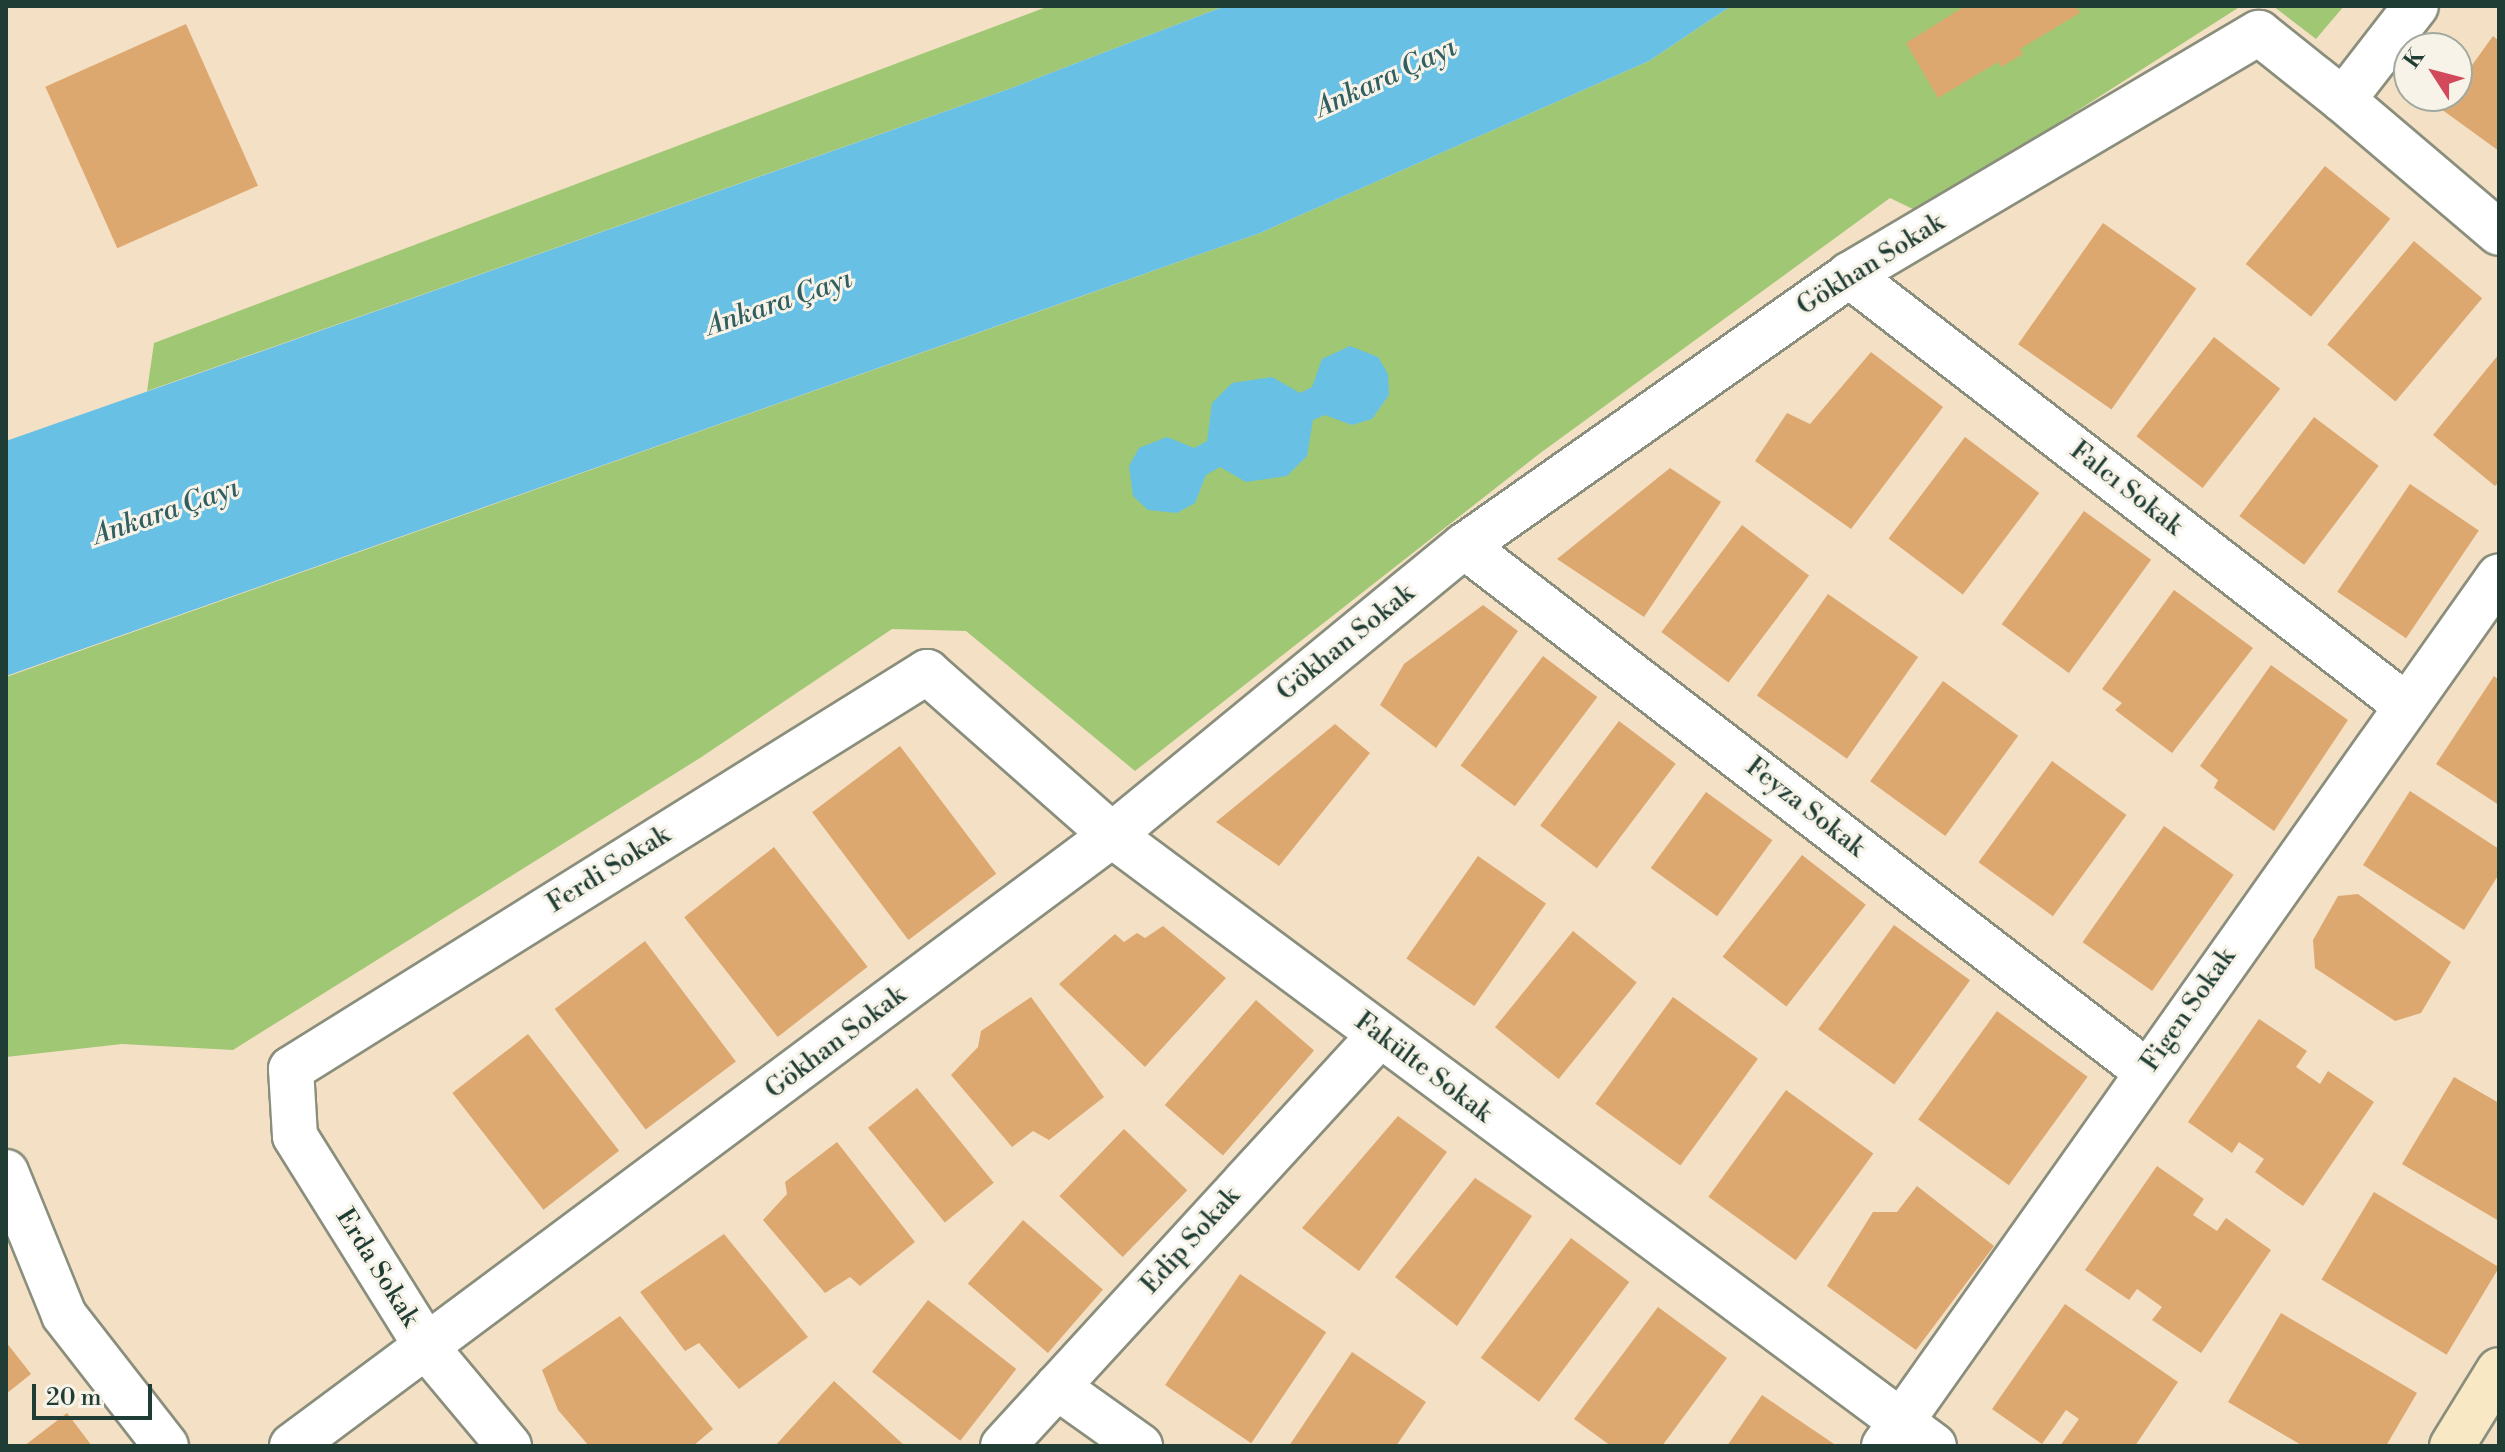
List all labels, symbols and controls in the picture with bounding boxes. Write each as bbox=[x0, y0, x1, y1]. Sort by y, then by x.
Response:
water label: Ankara Çayı bbox=[1310, 31, 1462, 125]
north arrow bbox=[2393, 32, 2473, 112]
text: K bbox=[2399, 44, 2431, 74]
street label: Gökhan Sokak bbox=[1792, 207, 1950, 323]
water label: Ankara Çayı bbox=[701, 262, 857, 344]
street label: Falcı Sokak bbox=[2064, 435, 2188, 543]
water label: Ankara Çayı bbox=[88, 471, 244, 553]
street label: Gökhan Sokak bbox=[1271, 578, 1421, 708]
street label: Feyza Sokak bbox=[1739, 752, 1871, 864]
street label: Ferdi Sokak bbox=[542, 820, 676, 920]
street label: Figen Sokak bbox=[2135, 942, 2243, 1078]
street label: Gökhan Sokak bbox=[760, 980, 912, 1106]
street label: Fakülte Sokak bbox=[1348, 1006, 1498, 1130]
street label: Edip Sokak bbox=[1135, 1181, 1247, 1301]
street label: Erda Sokak bbox=[329, 1203, 425, 1333]
scale bar bbox=[36, 1368, 156, 1418]
text: 20 m bbox=[46, 1383, 102, 1413]

